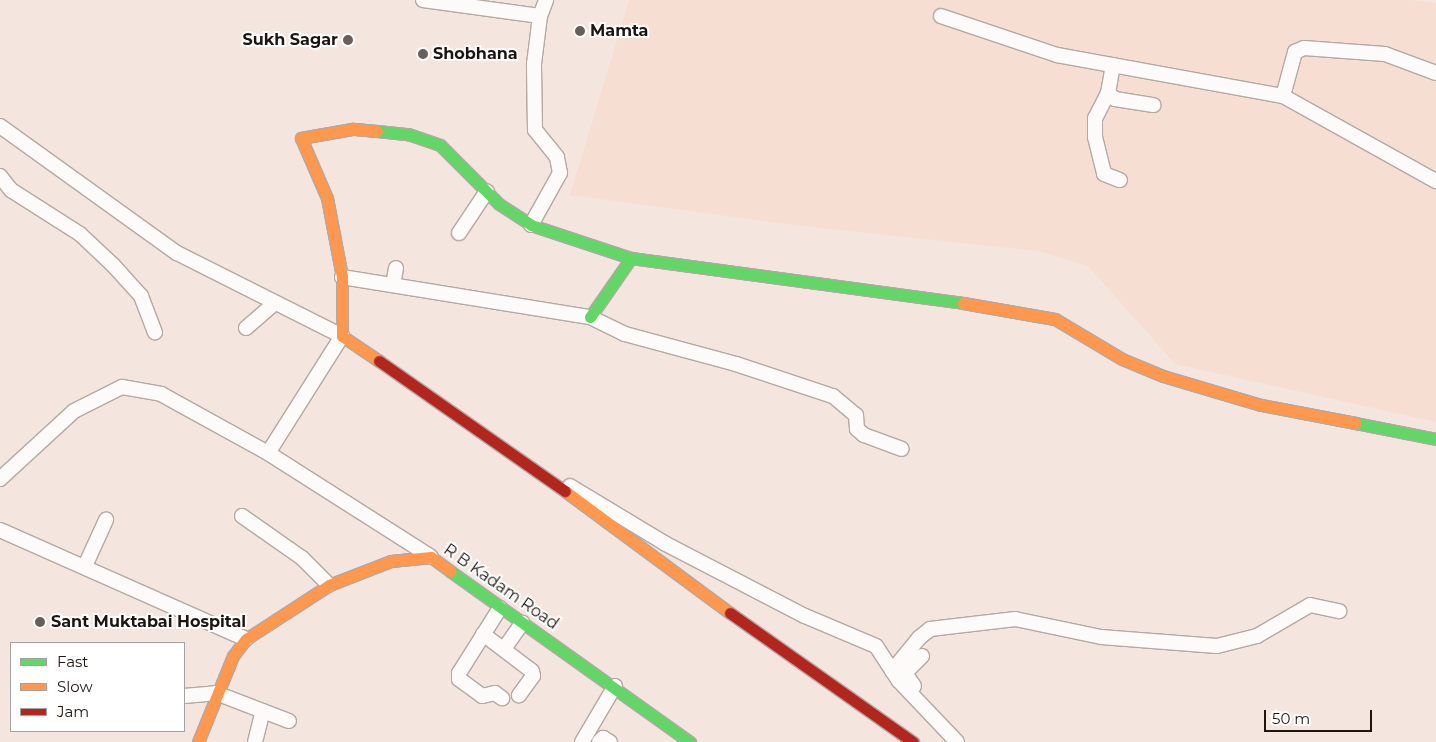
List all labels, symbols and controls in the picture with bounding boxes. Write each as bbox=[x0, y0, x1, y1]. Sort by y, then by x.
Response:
place label: Mamta bbox=[590, 21, 648, 41]
marker: Mamta bbox=[574, 25, 586, 37]
place label: Sukh Sagar bbox=[243, 30, 338, 50]
marker: Sukh Sagar bbox=[342, 34, 354, 46]
place label: Shobhana bbox=[433, 44, 518, 64]
marker: Shobhana bbox=[417, 48, 429, 60]
street label: R B Kadam Road bbox=[440, 540, 562, 634]
place label: Sant Muktabai Hospital bbox=[51, 612, 246, 632]
marker: Sant Muktabai Hospital bbox=[33, 615, 47, 629]
legend bbox=[10, 642, 185, 732]
text: Fast bbox=[57, 652, 88, 671]
text: Slow bbox=[57, 677, 93, 696]
scale bar bbox=[1266, 700, 1374, 732]
text: Jam bbox=[57, 702, 89, 721]
text: 50 m bbox=[1272, 709, 1310, 728]

